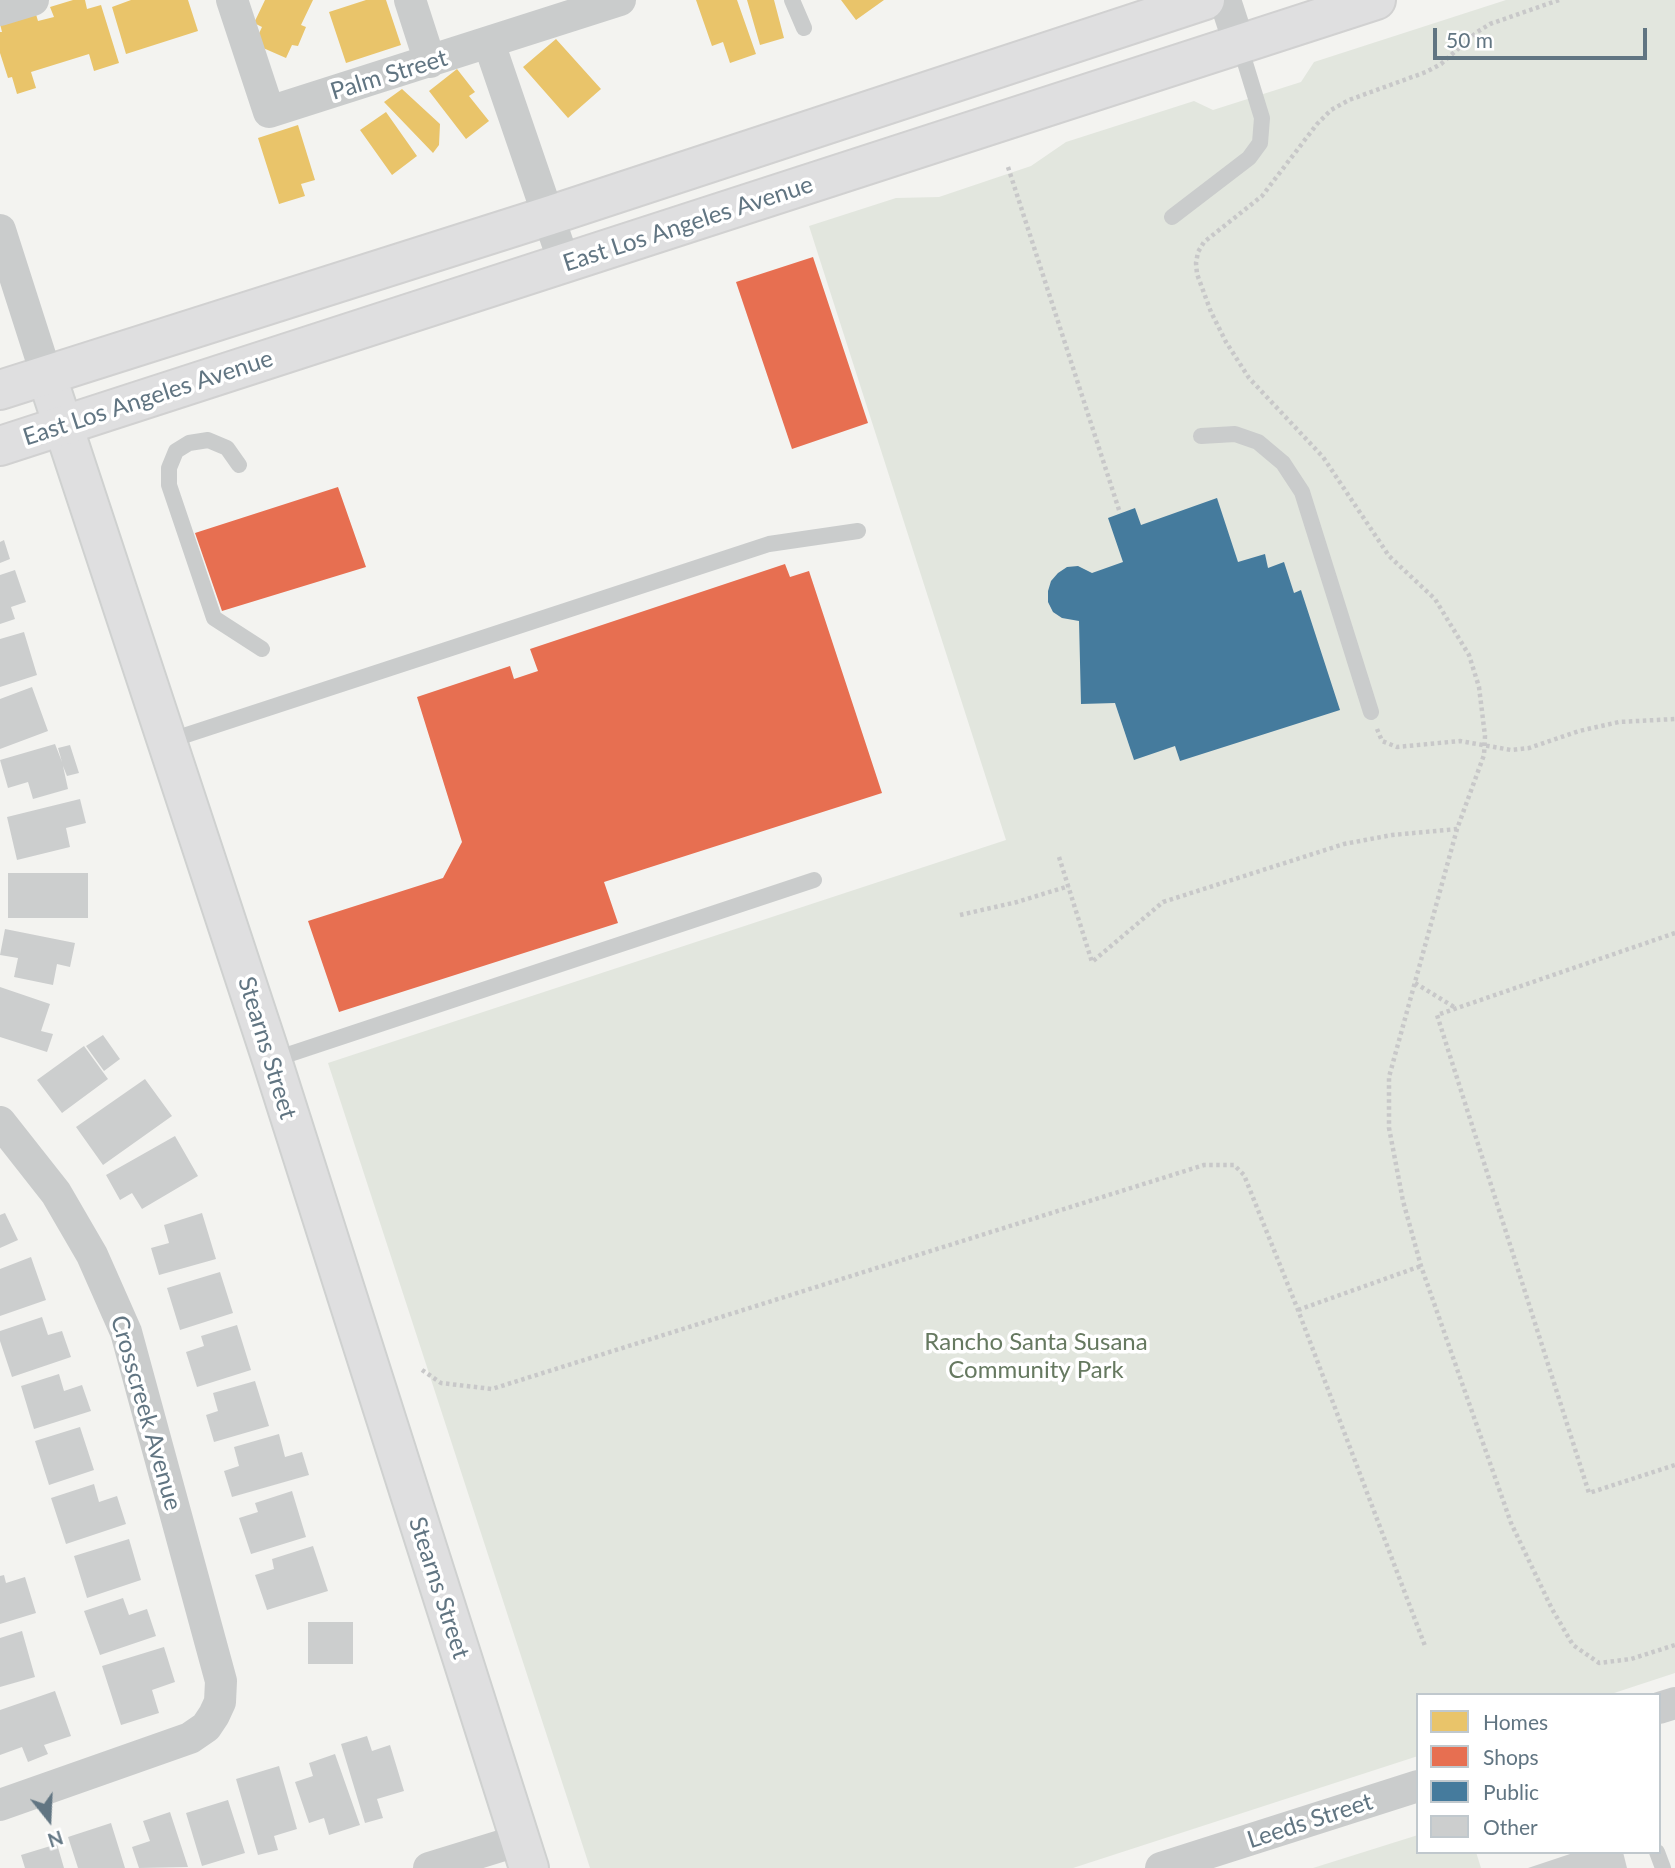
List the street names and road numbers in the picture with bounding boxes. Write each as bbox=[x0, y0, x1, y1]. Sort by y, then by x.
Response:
street label: Palm Street bbox=[327, 44, 451, 106]
street label: East Los Angeles Avenue bbox=[559, 170, 817, 278]
street label: East Los Angeles Avenue bbox=[19, 344, 277, 452]
street label: Stearns Street bbox=[232, 973, 302, 1123]
street label: Crosscreek Avenue bbox=[104, 1312, 188, 1514]
street label: Stearns Street bbox=[403, 1513, 475, 1663]
street label: Leeds Street bbox=[1244, 1787, 1376, 1855]

